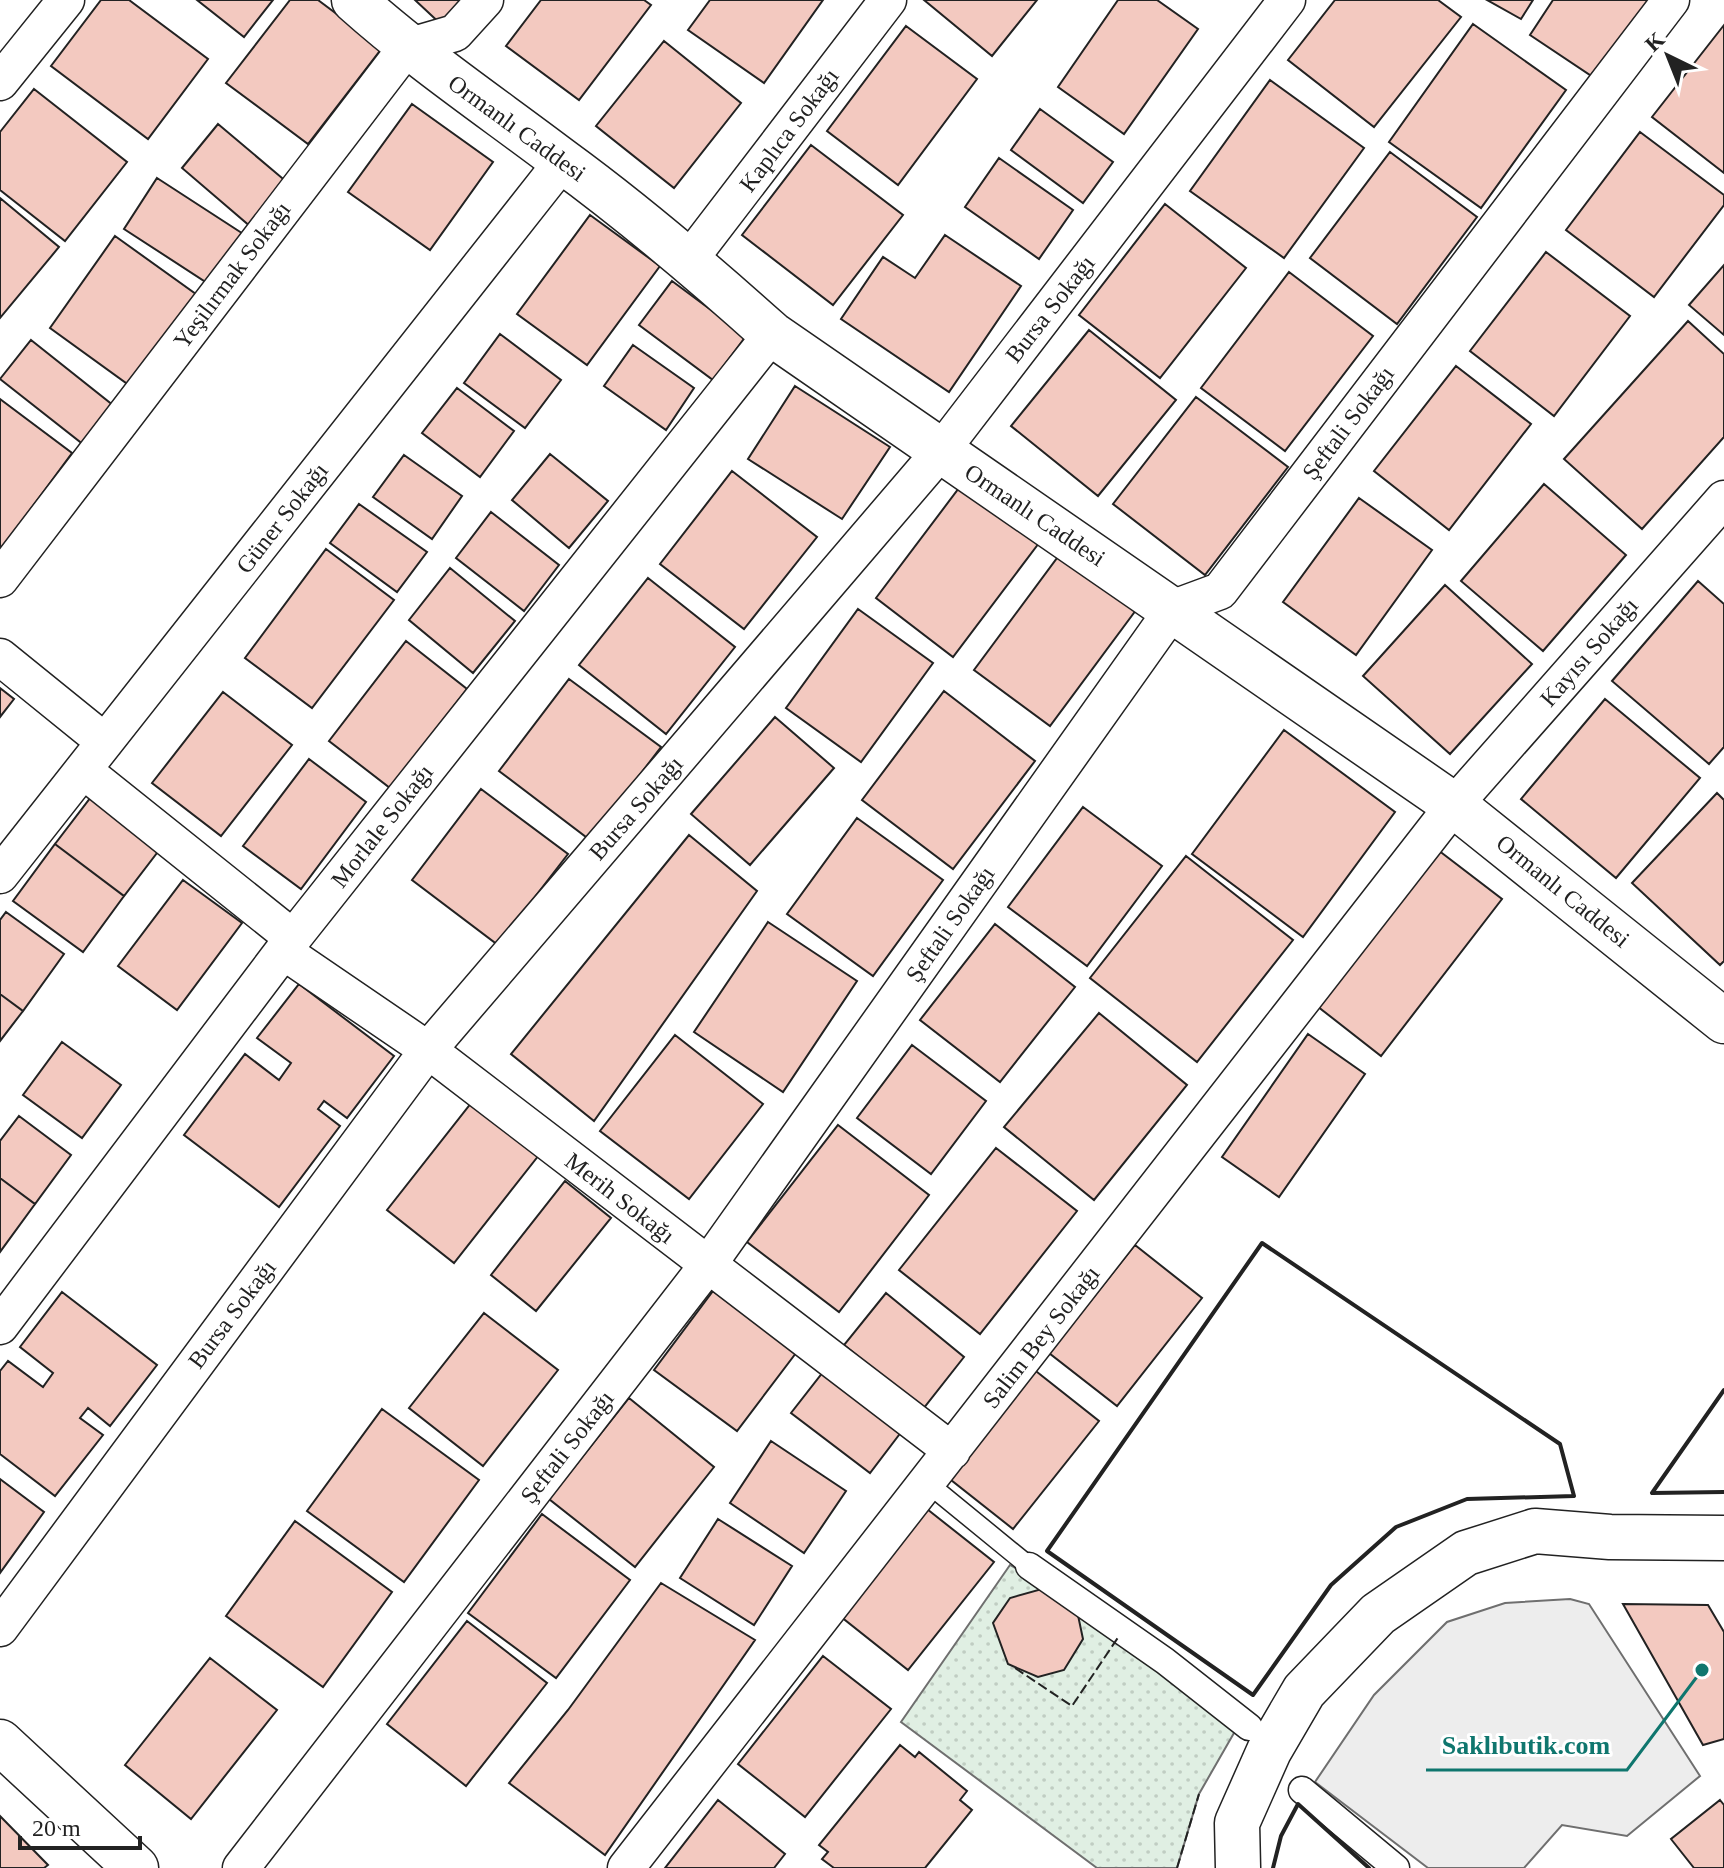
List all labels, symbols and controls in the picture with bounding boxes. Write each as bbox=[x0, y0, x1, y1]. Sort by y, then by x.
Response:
north arrow bbox=[1628, 16, 1708, 96]
text: K bbox=[1640, 27, 1669, 57]
street label: Kaplıca Sokağı bbox=[734, 63, 844, 197]
street label: Ormanlı Caddesi bbox=[443, 69, 591, 187]
street label: Yeşilırmak Sokağı bbox=[168, 196, 296, 353]
street label: Bursa Sokağı bbox=[1000, 250, 1100, 368]
street label: Şeftali Sokağı bbox=[1297, 361, 1399, 485]
street label: Güner Sokağı bbox=[231, 457, 333, 578]
street label: Ormanlı Caddesi bbox=[960, 459, 1110, 572]
street label: Kayısı Sokağı bbox=[1535, 592, 1643, 712]
street label: Bursa Sokağı bbox=[584, 751, 688, 865]
street label: Morlale Sokağı bbox=[326, 759, 438, 893]
street label: Ormanlı Caddesi bbox=[1491, 830, 1635, 953]
street label: Şeftali Sokağı bbox=[901, 861, 1000, 987]
street label: Merih Sokağı bbox=[560, 1147, 680, 1249]
street label: Bursa Sokağı bbox=[183, 1255, 281, 1373]
street label: Salim Bey Sokağı bbox=[977, 1260, 1105, 1413]
street label: Şeftali Sokağı bbox=[515, 1385, 619, 1508]
callout: Saklıbutik.com bbox=[1426, 1720, 1627, 1770]
text: Saklıbutik.com bbox=[1442, 1731, 1611, 1760]
scale bar bbox=[20, 1800, 140, 1850]
text: 20 m bbox=[32, 1815, 81, 1841]

